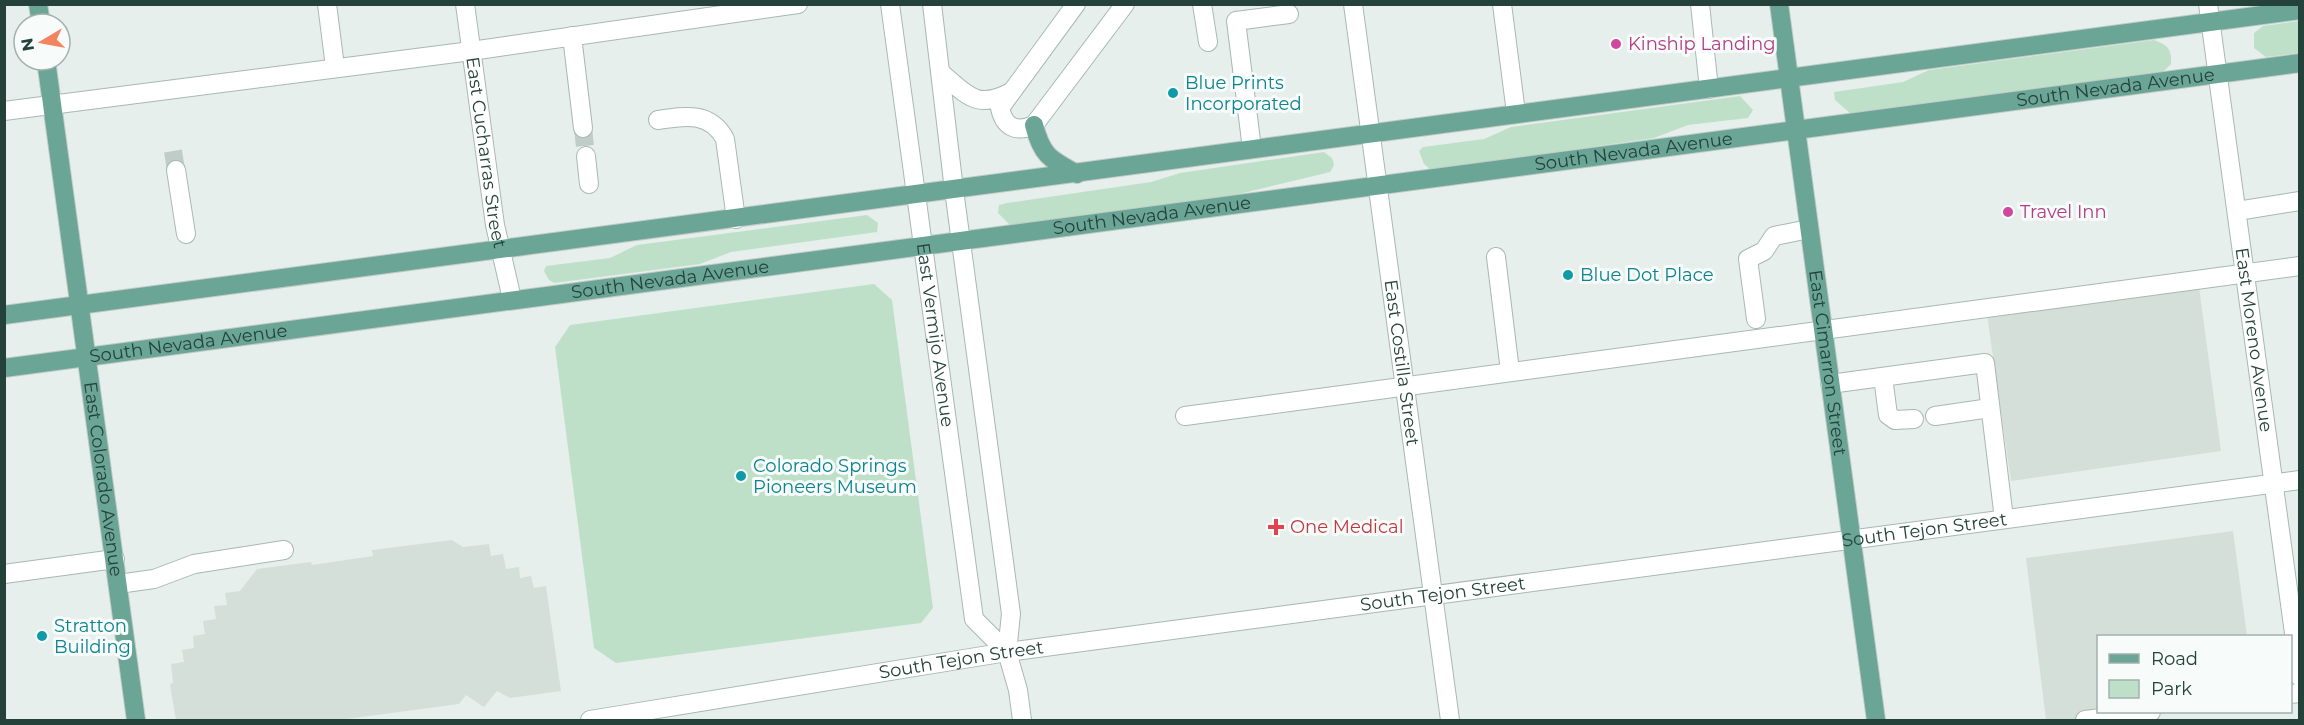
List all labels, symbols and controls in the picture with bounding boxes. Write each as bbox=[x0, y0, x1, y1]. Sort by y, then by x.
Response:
north arrow bbox=[12, 12, 72, 72]
place label: Kinship Landing bbox=[1628, 33, 1775, 55]
text: N bbox=[17, 36, 38, 53]
marker: Kinship Landing bbox=[1609, 37, 1623, 51]
street label: East Cucharras Street bbox=[461, 56, 511, 250]
street label: South Nevada Avenue bbox=[2015, 63, 2216, 112]
place label: Blue Prints Incorporated bbox=[1185, 72, 1302, 115]
marker: Blue Prints Incorporated bbox=[1166, 86, 1180, 100]
street label: South Nevada Avenue bbox=[1533, 127, 1734, 176]
street label: South Nevada Avenue bbox=[1052, 191, 1252, 240]
place label: Travel Inn bbox=[2020, 201, 2107, 223]
marker: Travel Inn bbox=[2001, 205, 2015, 219]
street label: East Vermijo Avenue bbox=[912, 241, 959, 429]
street label: East Moreno Avenue bbox=[2230, 246, 2277, 434]
street label: South Nevada Avenue bbox=[570, 255, 771, 304]
place label: Blue Dot Place bbox=[1580, 264, 1714, 286]
marker: Blue Dot Place bbox=[1561, 268, 1575, 282]
street label: East Cimarron Street bbox=[1804, 268, 1851, 457]
street label: East Costilla Street bbox=[1379, 278, 1424, 447]
street label: South Nevada Avenue bbox=[88, 319, 289, 368]
street label: East Colorado Avenue bbox=[79, 380, 127, 578]
place label: Colorado Springs Pioneers Museum bbox=[753, 455, 917, 498]
marker: Colorado Springs Pioneers Museum bbox=[734, 469, 748, 483]
street label: South Tejon Street bbox=[1841, 508, 2008, 552]
place label: One Medical bbox=[1290, 516, 1404, 538]
marker: One Medical bbox=[1267, 518, 1285, 536]
street label: South Tejon Street bbox=[1359, 572, 1527, 616]
place label: Stratton Building bbox=[54, 615, 131, 658]
marker: Stratton Building bbox=[35, 629, 49, 643]
legend bbox=[2097, 635, 2292, 713]
street label: South Tejon Street bbox=[877, 636, 1045, 684]
text: Road bbox=[2151, 648, 2198, 670]
text: Park bbox=[2151, 678, 2192, 700]

